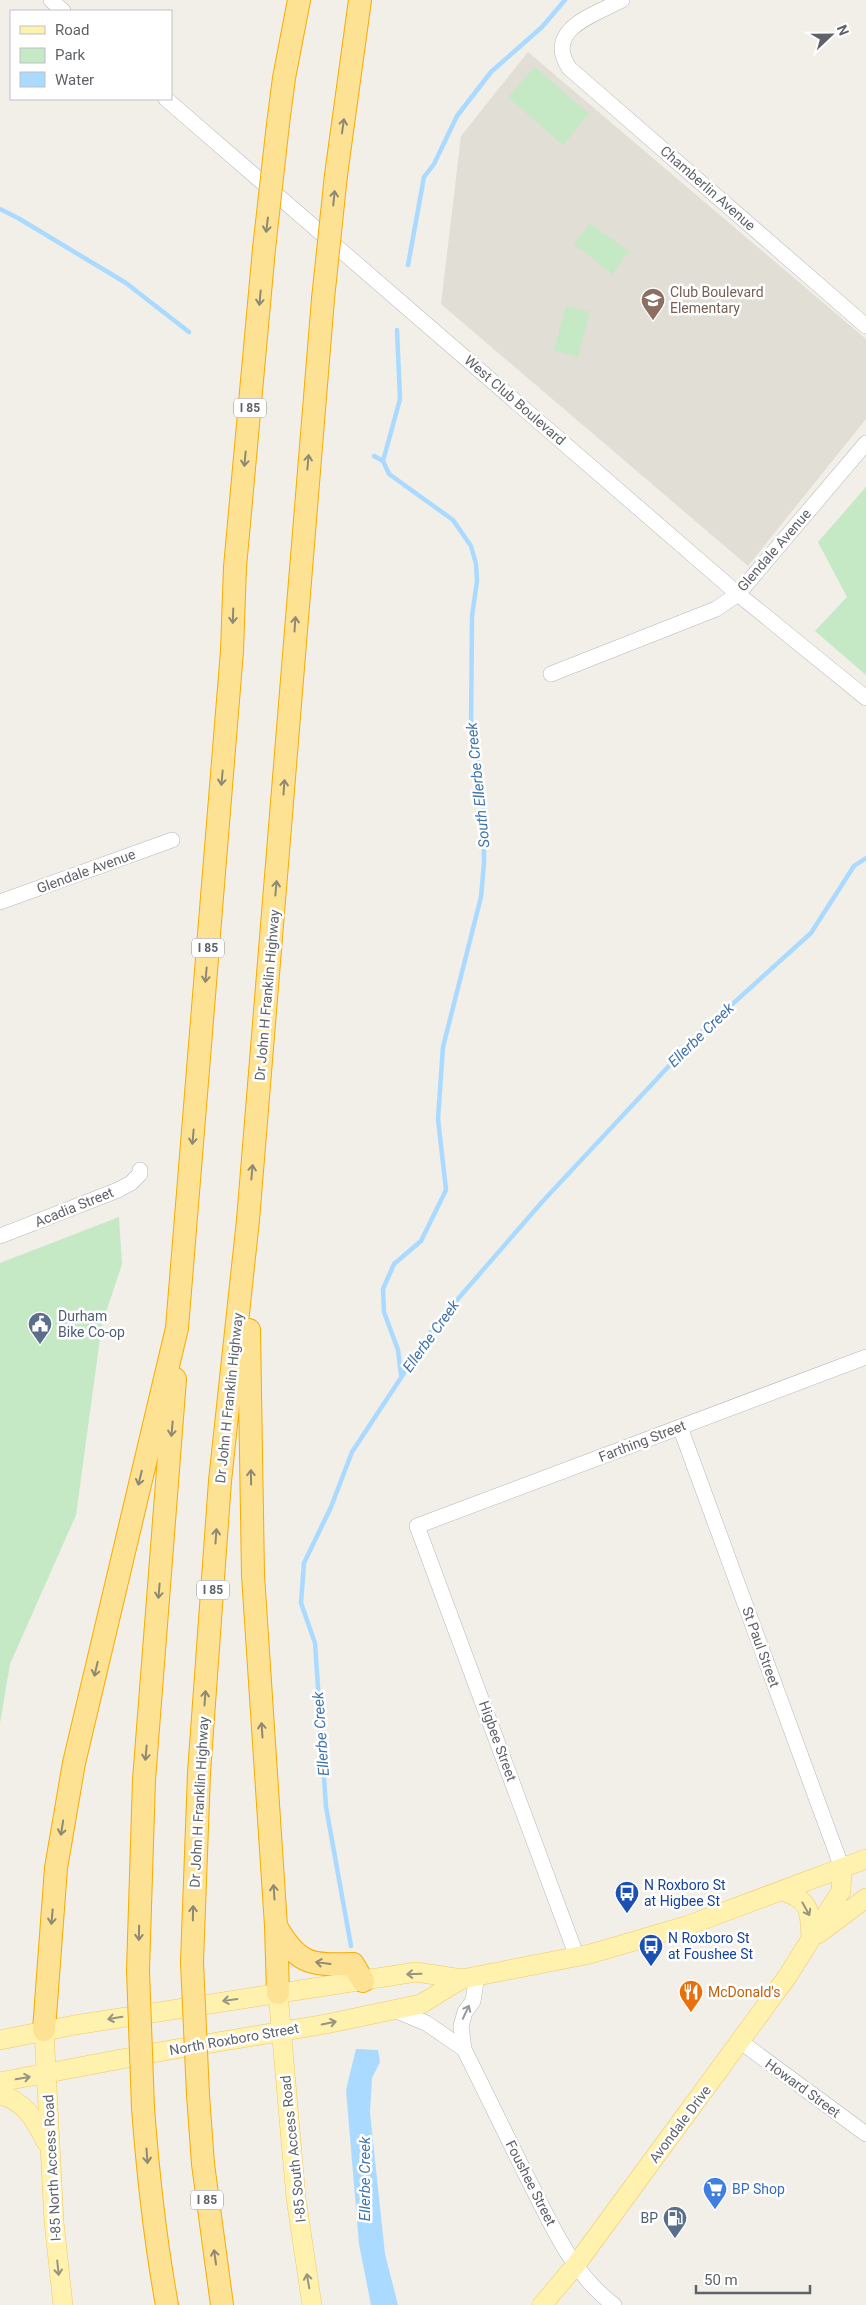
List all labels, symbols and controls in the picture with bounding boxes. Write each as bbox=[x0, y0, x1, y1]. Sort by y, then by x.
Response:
legend bbox=[10, 10, 172, 100]
north arrow bbox=[806, 10, 856, 60]
text: Road bbox=[55, 21, 89, 39]
text: N bbox=[834, 23, 852, 38]
text: Park bbox=[55, 46, 86, 64]
text: Water bbox=[55, 71, 94, 89]
one-way arrow bbox=[338, 119, 348, 135]
street label: Chamberlin Avenue bbox=[657, 142, 759, 234]
one-way arrow bbox=[329, 191, 339, 207]
one-way arrow bbox=[262, 217, 272, 233]
place label: Club Boulevard Elementary bbox=[670, 284, 764, 316]
school or university icon: Club Boulevard Elementary bbox=[640, 287, 666, 321]
one-way arrow bbox=[255, 289, 265, 305]
street label: West Club Boulevard bbox=[461, 352, 569, 448]
road number: I 85 bbox=[234, 398, 266, 418]
one-way arrow bbox=[240, 451, 250, 467]
one-way arrow bbox=[304, 455, 313, 471]
street label: Glendale Avenue bbox=[734, 506, 814, 594]
one-way arrow bbox=[229, 608, 238, 624]
one-way arrow bbox=[291, 617, 300, 633]
water label: South Ellerbe Creek bbox=[462, 721, 494, 849]
one-way arrow bbox=[217, 770, 226, 786]
one-way arrow bbox=[279, 779, 289, 795]
street label: Glendale Avenue bbox=[35, 846, 137, 896]
one-way arrow bbox=[271, 880, 281, 896]
street label: Dr John H Franklin Highway bbox=[252, 908, 282, 1081]
road number: I 85 bbox=[192, 938, 224, 958]
one-way arrow bbox=[201, 967, 211, 983]
water label: Ellerbe Creek bbox=[664, 999, 738, 1071]
one-way arrow bbox=[188, 1128, 198, 1144]
one-way arrow bbox=[247, 1164, 257, 1180]
street label: Acadia Street bbox=[32, 1184, 116, 1230]
water label: Ellerbe Creek bbox=[399, 1296, 464, 1376]
place label: Durham Bike Co-op bbox=[58, 1308, 125, 1340]
public building icon: Durham Bike Co-op bbox=[27, 1311, 53, 1345]
street label: Dr John H Franklin Highway bbox=[212, 1311, 246, 1484]
street label: Farthing Street bbox=[596, 1417, 688, 1465]
one-way arrow bbox=[167, 1421, 177, 1437]
one-way arrow bbox=[135, 1469, 144, 1485]
one-way arrow bbox=[246, 1469, 256, 1485]
one-way arrow bbox=[212, 1528, 221, 1544]
road number: I 85 bbox=[197, 1580, 229, 1600]
one-way arrow bbox=[154, 1583, 164, 1599]
street label: St Paul Street bbox=[739, 1605, 783, 1690]
one-way arrow bbox=[91, 1661, 100, 1677]
one-way arrow bbox=[200, 1691, 209, 1707]
water label: Ellerbe Creek bbox=[309, 1691, 333, 1777]
street label: Higbee Street bbox=[476, 1699, 520, 1784]
street label: Dr John H Franklin Highway bbox=[187, 1716, 211, 1888]
one-way arrow bbox=[258, 1722, 267, 1738]
one-way arrow bbox=[141, 1745, 150, 1761]
one-way arrow bbox=[57, 1820, 67, 1836]
place label: N Roxboro St at Higbee St bbox=[644, 1877, 726, 1909]
bus stop icon: N Roxboro St at Higbee St bbox=[614, 1880, 640, 1914]
one-way arrow bbox=[269, 1884, 278, 1900]
one-way arrow bbox=[801, 1901, 811, 1916]
one-way arrow bbox=[188, 1905, 198, 1922]
one-way arrow bbox=[47, 1909, 57, 1925]
one-way arrow bbox=[134, 1924, 144, 1941]
place label: N Roxboro St at Foushee St bbox=[668, 1930, 754, 1962]
bus stop icon: N Roxboro St at Foushee St bbox=[638, 1933, 664, 1967]
one-way arrow bbox=[316, 1958, 332, 1968]
one-way arrow bbox=[406, 1969, 422, 1978]
restaurant icon: McDonald's bbox=[678, 1979, 704, 2013]
place label: McDonald's bbox=[708, 1984, 781, 2000]
one-way arrow bbox=[222, 1996, 238, 2006]
one-way arrow bbox=[462, 2005, 472, 2020]
one-way arrow bbox=[108, 2014, 124, 2024]
one-way arrow bbox=[321, 2018, 337, 2027]
street label: North Roxboro Street bbox=[168, 2020, 300, 2058]
street label: Howard Street bbox=[762, 2055, 844, 2121]
one-way arrow bbox=[15, 2073, 31, 2082]
street label: I-85 South Access Road bbox=[277, 2075, 309, 2223]
street label: Avondale Drive bbox=[646, 2082, 714, 2166]
street label: I-85 North Access Road bbox=[40, 2094, 64, 2242]
water label: Ellerbe Creek bbox=[356, 2136, 374, 2221]
street label: Foushee Street bbox=[503, 2138, 560, 2229]
one-way arrow bbox=[142, 2148, 152, 2164]
supermarket icon: BP Shop bbox=[702, 2176, 728, 2210]
place label: BP Shop bbox=[732, 2181, 785, 2197]
road number: I 85 bbox=[191, 2190, 223, 2210]
fuel station icon: BP bbox=[662, 2205, 688, 2239]
place label: BP bbox=[640, 2210, 658, 2226]
one-way arrow bbox=[209, 2249, 219, 2265]
one-way arrow bbox=[53, 2260, 63, 2276]
scale bar bbox=[696, 2262, 810, 2294]
text: 50 m bbox=[704, 2271, 738, 2289]
one-way arrow bbox=[303, 2274, 313, 2290]

